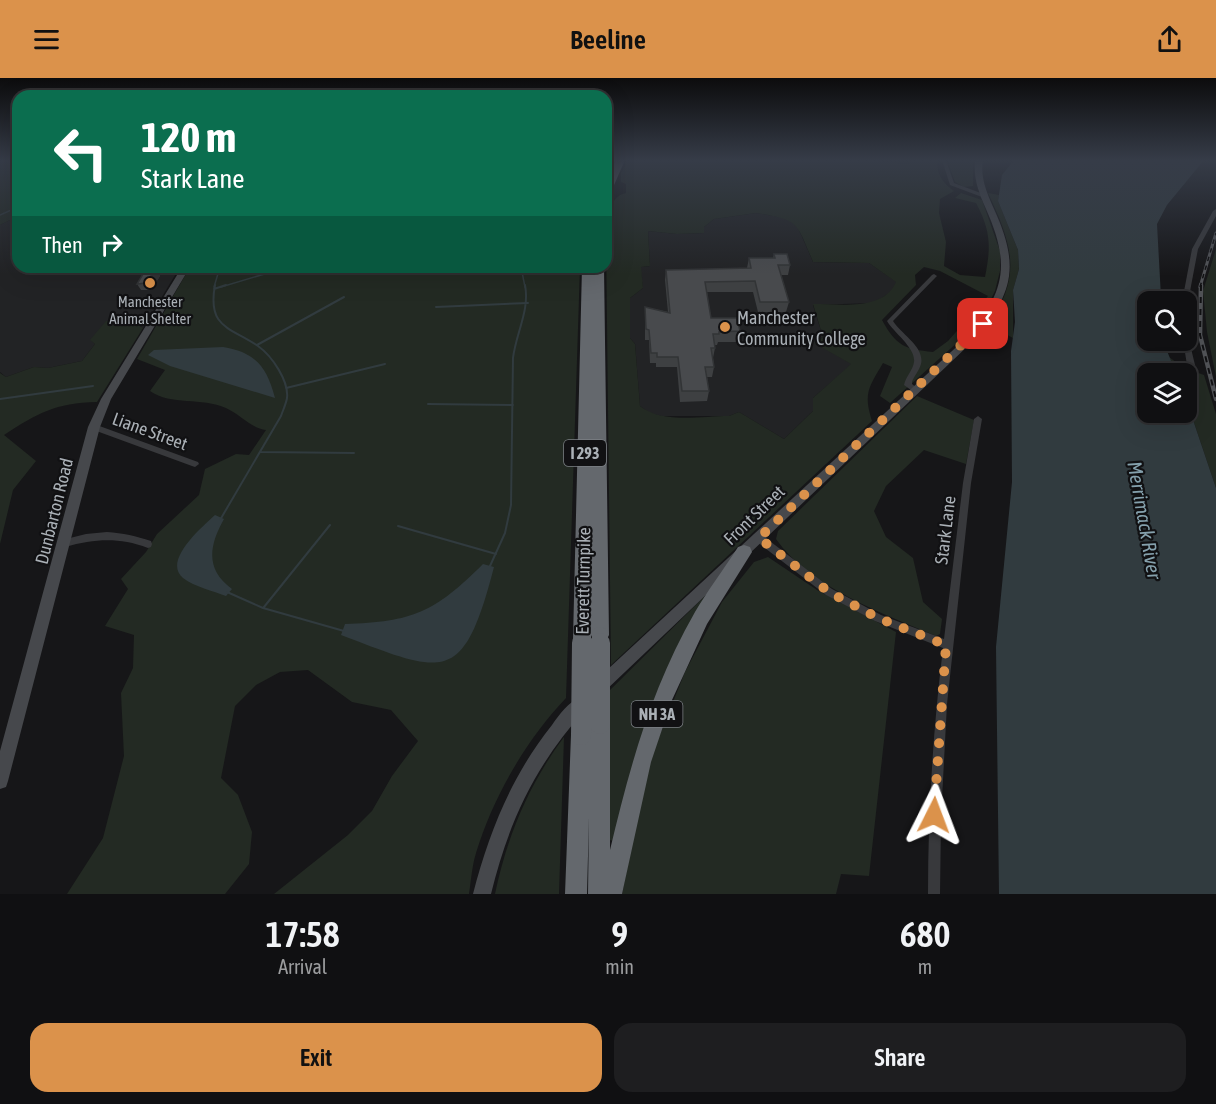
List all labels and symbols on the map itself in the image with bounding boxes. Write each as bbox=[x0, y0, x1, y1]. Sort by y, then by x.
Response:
marker: Manchester Animal Shelter bbox=[143, 276, 157, 290]
place label: Manchester Animal Shelter bbox=[109, 293, 191, 327]
pin bbox=[957, 298, 1008, 349]
place label: Manchester Community College bbox=[737, 307, 866, 349]
marker: Manchester Community College bbox=[718, 320, 732, 334]
street label: Liane Street bbox=[110, 408, 190, 454]
road number: I 293 bbox=[564, 440, 606, 466]
street label: Dunbarton Road bbox=[31, 456, 77, 566]
water label: Merrimack River bbox=[1123, 459, 1167, 582]
street label: Front Street bbox=[719, 481, 789, 549]
street label: Stark Lane bbox=[930, 494, 960, 566]
street label: Everett Turnpike bbox=[572, 527, 594, 635]
road number: NH 3A bbox=[632, 701, 682, 727]
position arrow bbox=[902, 783, 966, 847]

